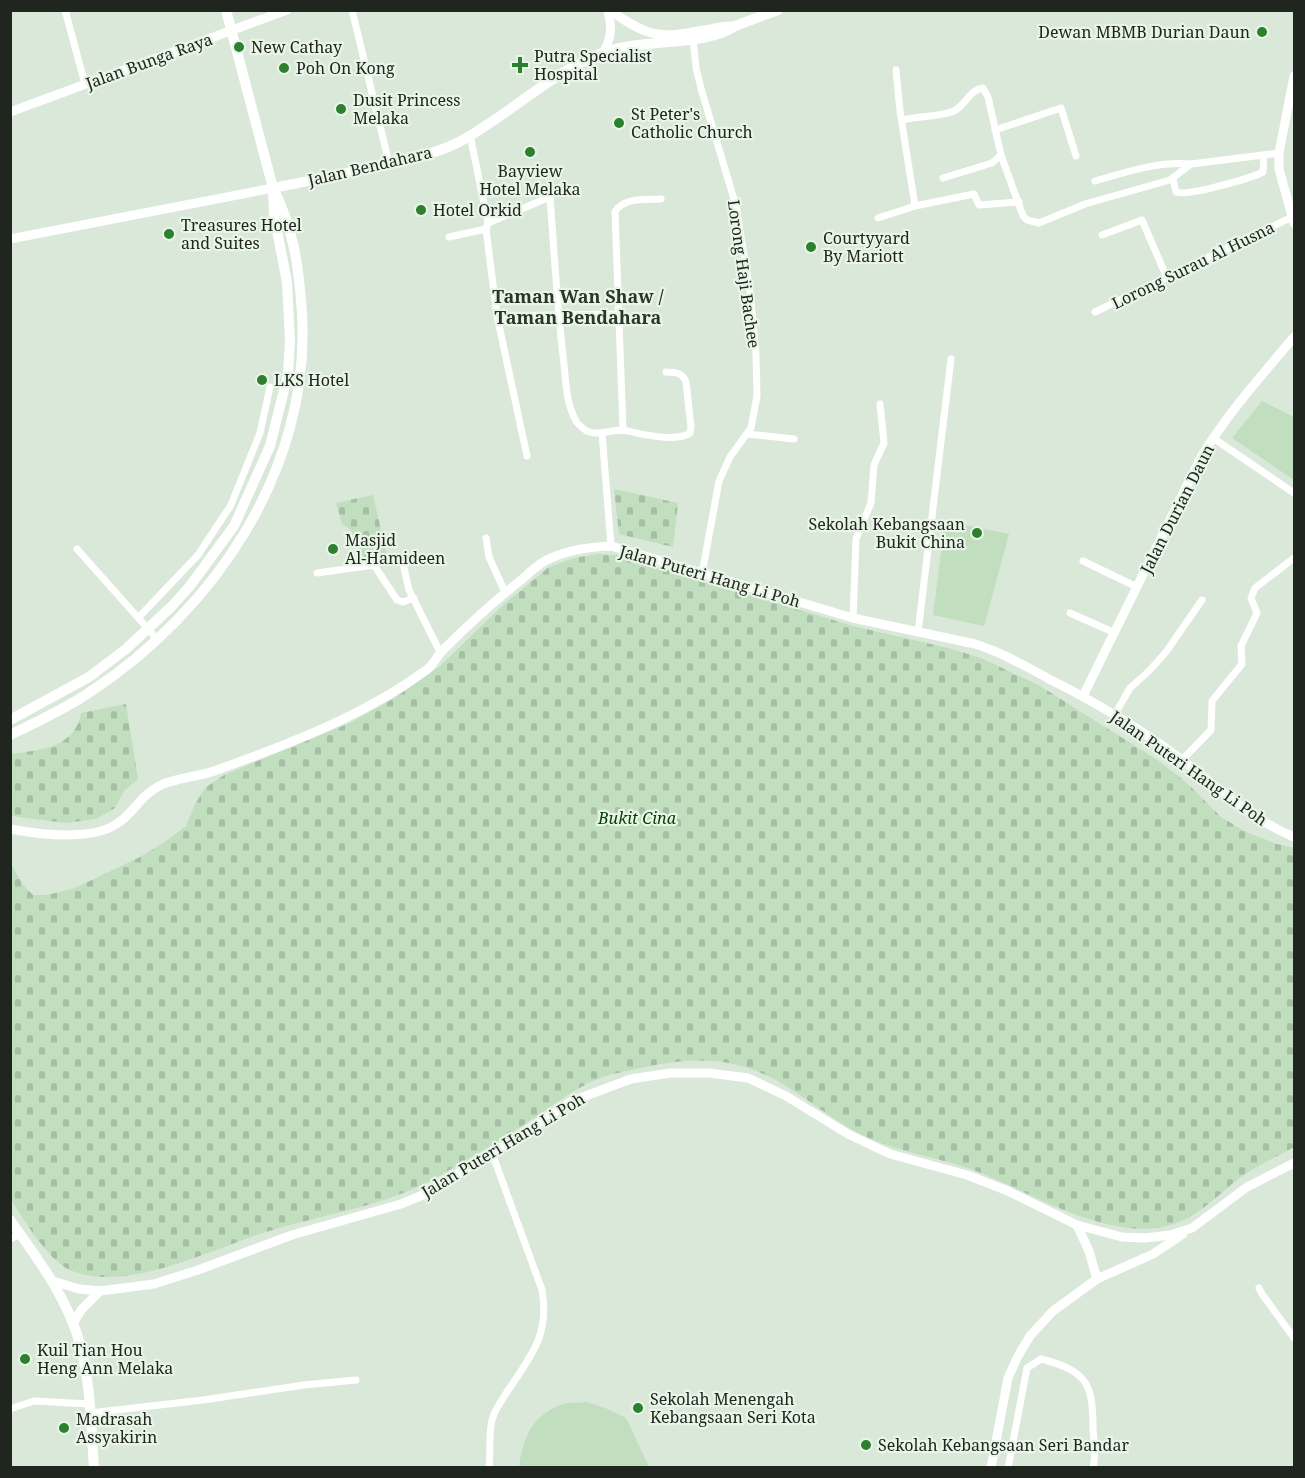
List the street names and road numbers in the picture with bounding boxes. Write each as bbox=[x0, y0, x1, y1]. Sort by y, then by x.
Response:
street label: Jalan Bunga Raya bbox=[82, 28, 215, 94]
street label: Jalan Bendahara bbox=[305, 141, 434, 191]
street label: Lorong Haji Bachee bbox=[723, 198, 765, 350]
street label: Lorong Surau Al Husna bbox=[1108, 216, 1278, 314]
street label: Jalan Durian Daun bbox=[1134, 441, 1219, 578]
street label: Jalan Puteri Hang Li Poh bbox=[616, 539, 803, 612]
street label: Jalan Puteri Hang Li Poh bbox=[1105, 705, 1272, 831]
street label: Jalan Puteri Hang Li Poh bbox=[416, 1087, 589, 1203]

